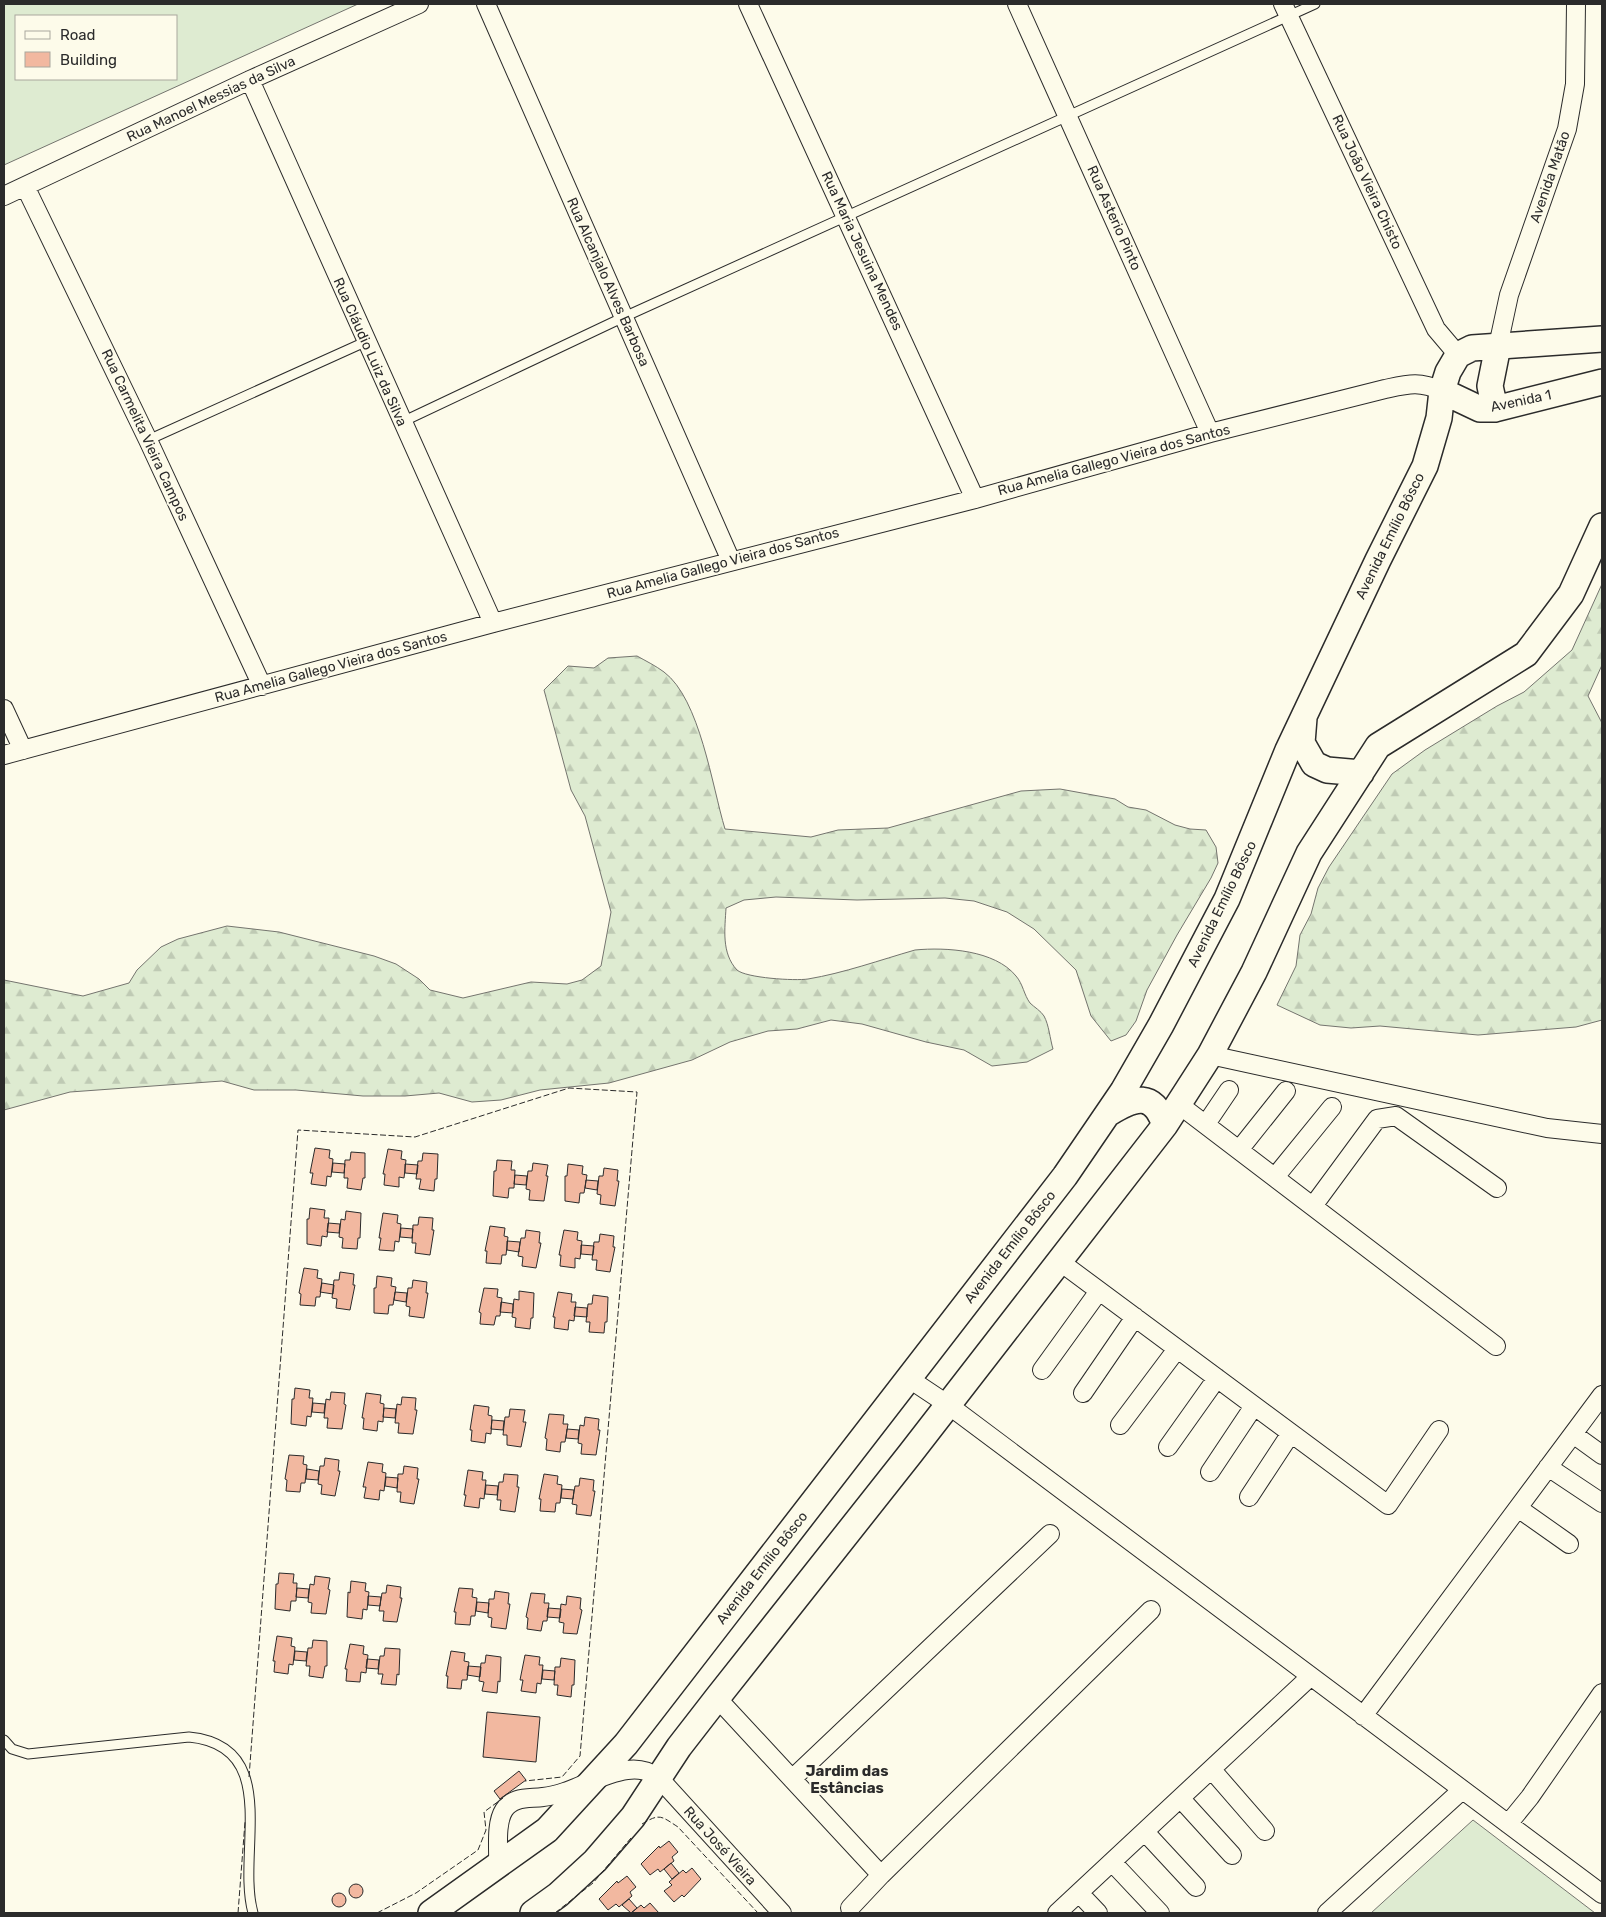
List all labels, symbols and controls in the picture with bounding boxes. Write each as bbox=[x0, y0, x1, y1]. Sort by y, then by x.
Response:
legend bbox=[15, 15, 178, 80]
text: Road bbox=[60, 26, 96, 44]
text: Building bbox=[60, 51, 117, 69]
street label: Rua Manoel Messias da Silva bbox=[124, 52, 298, 146]
street label: Rua João Vieira Chisto bbox=[1328, 112, 1406, 252]
street label: Avenida Matão bbox=[1526, 129, 1574, 225]
street label: Rua Asterio Pinto bbox=[1083, 163, 1145, 273]
street label: Rua Maria Jesuina Mendes bbox=[818, 169, 906, 333]
street label: Rua Alcanjalo Alves Barbosa bbox=[563, 195, 653, 369]
street label: Rua Cláudio Luiz da Silva bbox=[329, 275, 411, 429]
street label: Rua Carmelita Vieira Campos bbox=[98, 346, 192, 524]
street label: Avenida 1 bbox=[1489, 386, 1553, 416]
street label: Rua Amelia Gallego Vieira dos Santos bbox=[996, 421, 1232, 499]
street label: Avenida Emílio Bôsco bbox=[1352, 470, 1428, 602]
street label: Rua Amelia Gallego Vieira dos Santos bbox=[605, 524, 841, 602]
street label: Rua Amelia Gallego Vieira dos Santos bbox=[213, 628, 449, 706]
street label: Avenida Emílio Bôsco bbox=[1184, 838, 1260, 970]
street label: Avenida Emílio Bôsco bbox=[961, 1187, 1059, 1307]
street label: Avenida Emílio Bôsco bbox=[713, 1508, 811, 1628]
district label: Jardim das Estâncias bbox=[806, 1762, 888, 1797]
street label: Rua José Vieira bbox=[680, 1803, 760, 1889]

